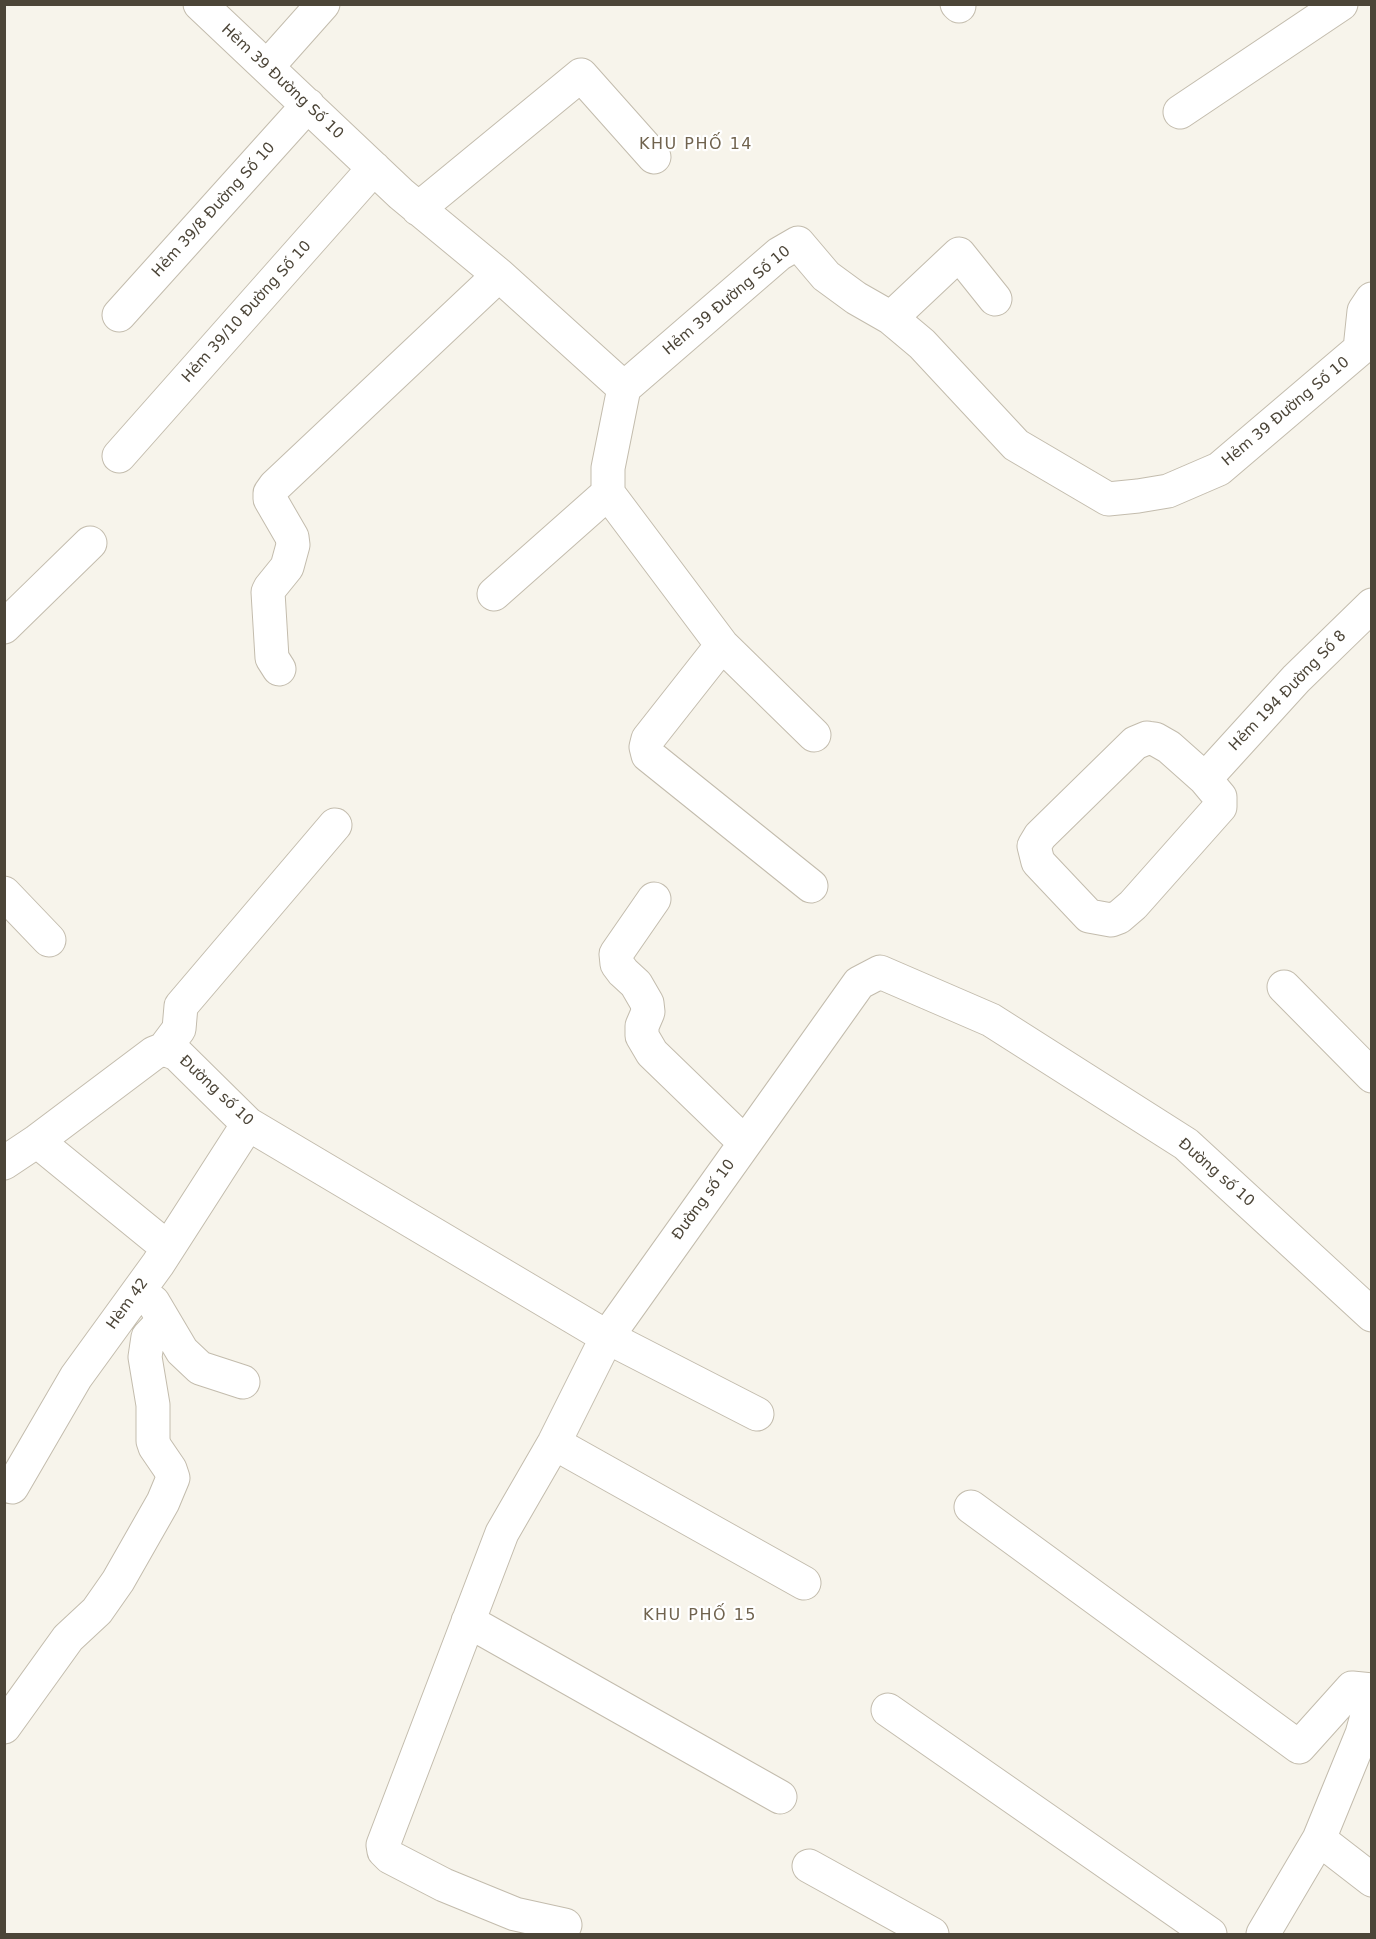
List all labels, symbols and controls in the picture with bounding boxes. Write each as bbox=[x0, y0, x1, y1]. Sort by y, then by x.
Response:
street label: Hẻm 39 Đường Số 10 bbox=[217, 21, 347, 143]
district label: KHU PHỐ 14 bbox=[639, 135, 753, 155]
street label: Hẻm 39/8 Đường Số 10 bbox=[149, 139, 279, 281]
street label: Hẻm 39/10 Đường Số 10 bbox=[179, 237, 315, 387]
street label: Hẻm 39 Đường Số 10 bbox=[660, 243, 794, 359]
street label: Hẻm 39 Đường Số 10 bbox=[1219, 354, 1353, 470]
street label: Hẻm 194 Đường Số 8 bbox=[1226, 627, 1350, 755]
street label: Đường số 10 bbox=[175, 1052, 257, 1130]
street label: Đường số 10 bbox=[1174, 1135, 1258, 1211]
street label: Đường số 10 bbox=[669, 1156, 739, 1244]
street label: Hèm 42 bbox=[103, 1275, 153, 1333]
district label: KHU PHỐ 15 bbox=[643, 1606, 757, 1626]

